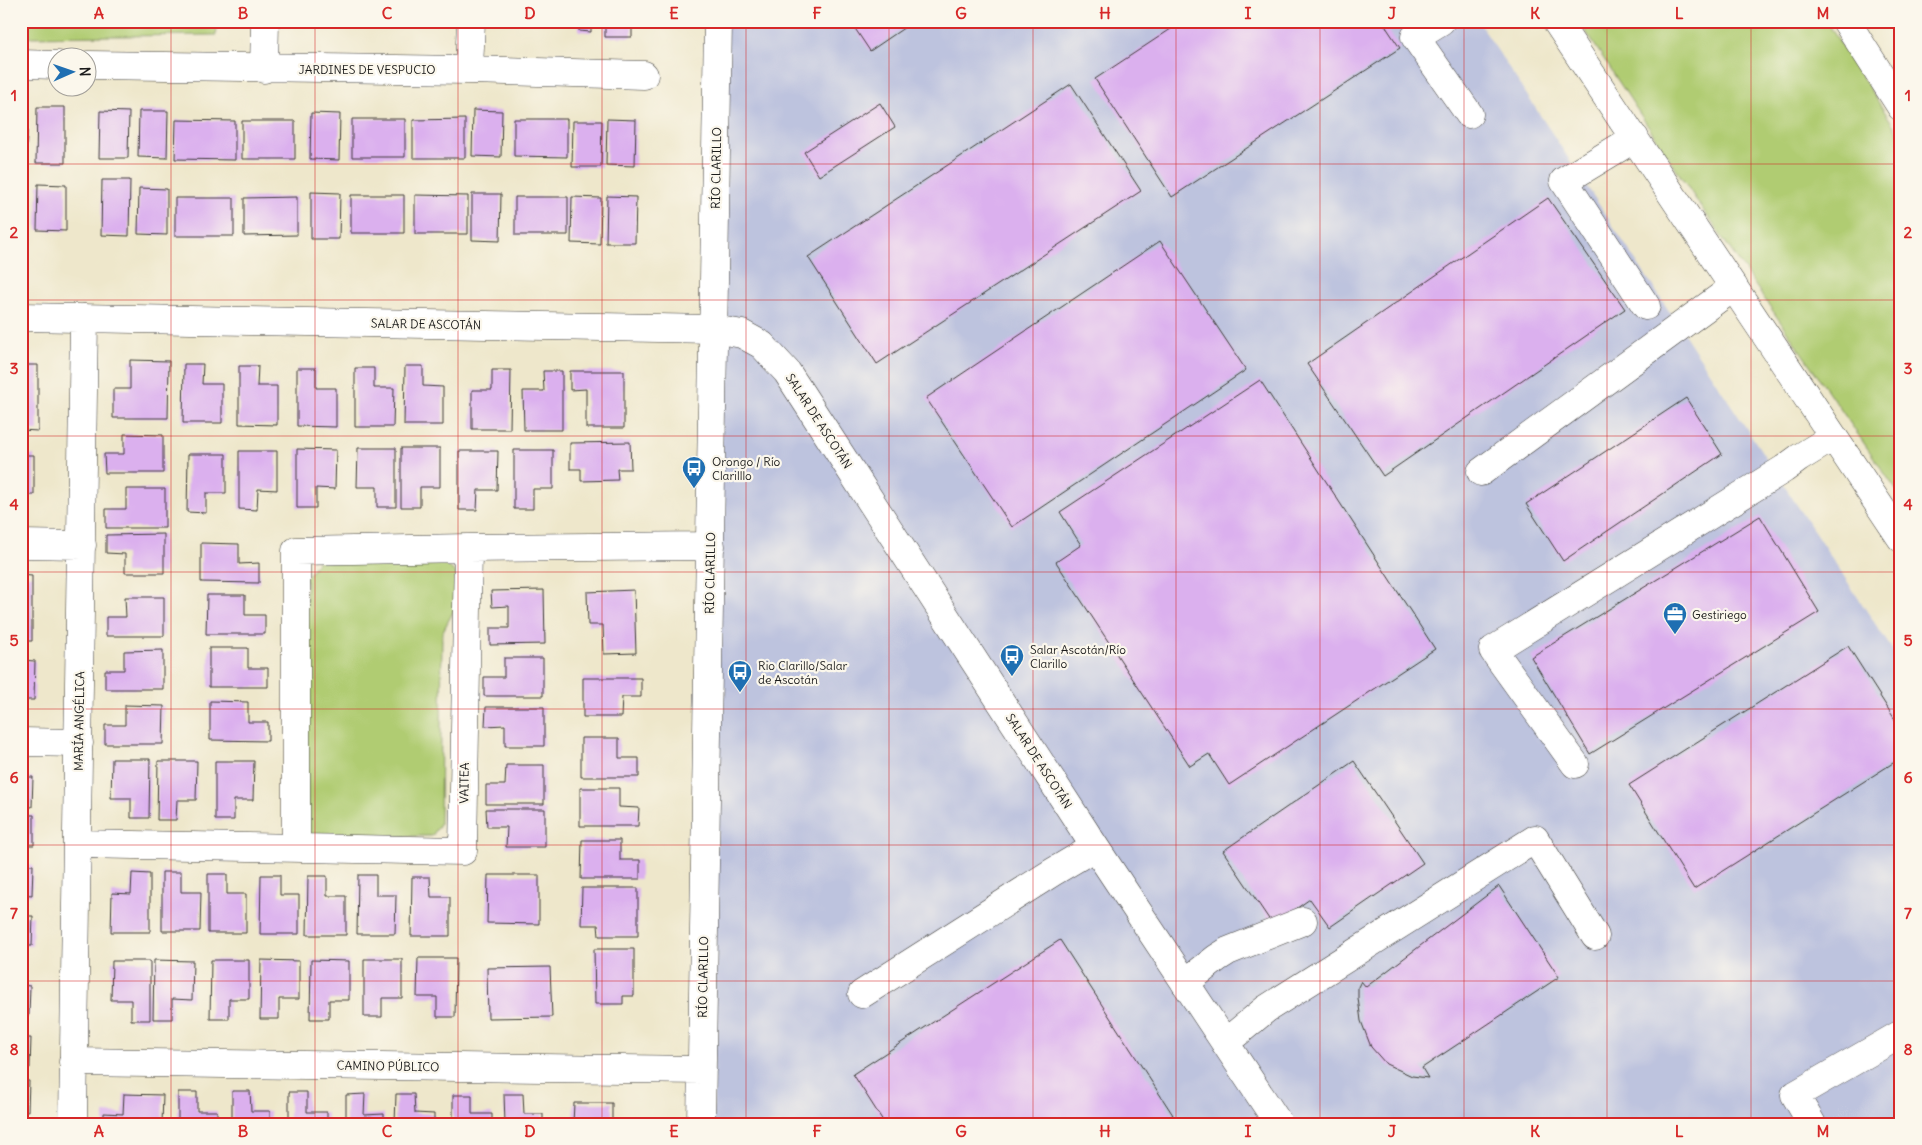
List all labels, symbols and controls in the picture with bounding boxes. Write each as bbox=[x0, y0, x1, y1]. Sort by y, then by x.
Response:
text: A bbox=[94, 3, 104, 23]
text: B bbox=[238, 3, 249, 23]
text: C bbox=[382, 3, 393, 23]
text: D bbox=[524, 3, 536, 23]
text: E bbox=[669, 3, 679, 23]
text: F bbox=[812, 3, 822, 23]
text: G bbox=[955, 3, 967, 23]
text: H bbox=[1099, 3, 1111, 23]
text: I bbox=[1245, 3, 1252, 23]
text: J bbox=[1388, 3, 1397, 23]
text: K bbox=[1530, 3, 1540, 23]
text: L bbox=[1675, 3, 1684, 23]
text: M bbox=[1817, 3, 1830, 23]
north arrow bbox=[48, 48, 98, 98]
street label: JARDINES DE VESPUCIO bbox=[298, 62, 436, 77]
text: N bbox=[76, 66, 94, 77]
text: 1 bbox=[11, 85, 17, 105]
text: 1 bbox=[1905, 85, 1911, 105]
street label: RÍO CLARILLO bbox=[708, 127, 724, 209]
text: 2 bbox=[10, 222, 19, 242]
text: 2 bbox=[1904, 222, 1913, 242]
street label: SALAR DE ASCOTÁN bbox=[371, 316, 481, 332]
text: 3 bbox=[9, 358, 19, 378]
text: 3 bbox=[1903, 358, 1913, 378]
street label: SALAR DE ASCOTÁN bbox=[783, 371, 855, 471]
place label: Orongo / Río Clarilllo bbox=[712, 454, 781, 483]
bus stop icon: Orongo / Río Clarilllo bbox=[681, 455, 707, 489]
text: 4 bbox=[9, 494, 19, 514]
text: 4 bbox=[1903, 494, 1913, 514]
street label: RÍO CLARILLO bbox=[702, 532, 718, 614]
office icon: Gestiriego bbox=[1662, 601, 1688, 635]
place label: Gestiriego bbox=[1692, 607, 1747, 622]
text: 5 bbox=[9, 630, 19, 650]
text: 5 bbox=[1903, 630, 1913, 650]
place label: Salar Ascotán/Río Clarillo bbox=[1030, 642, 1126, 671]
bus stop icon: Salar Ascotán/Río Clarillo bbox=[999, 643, 1025, 677]
place label: Rio Clarillo/Salar de Ascotán bbox=[758, 658, 847, 687]
bus stop icon: Rio Clarillo/Salar de Ascotán bbox=[727, 659, 753, 693]
street label: MARÍA ANGÉLICA bbox=[71, 671, 87, 771]
street label: SALAR DE ASCOTÁN bbox=[1003, 711, 1075, 811]
street label: VAITEA bbox=[456, 762, 472, 804]
text: 6 bbox=[9, 767, 19, 787]
text: 6 bbox=[1903, 767, 1913, 787]
text: 7 bbox=[10, 903, 18, 923]
text: 7 bbox=[1904, 903, 1912, 923]
street label: RÍO CLARILLO bbox=[695, 936, 711, 1018]
text: 8 bbox=[9, 1039, 19, 1059]
text: 8 bbox=[1903, 1039, 1913, 1059]
street label: CAMINO PÚBLICO bbox=[336, 1058, 440, 1074]
text: A bbox=[94, 1121, 104, 1141]
text: B bbox=[238, 1121, 249, 1141]
text: C bbox=[382, 1121, 393, 1141]
text: D bbox=[524, 1121, 536, 1141]
text: E bbox=[669, 1121, 679, 1141]
text: F bbox=[812, 1121, 822, 1141]
text: G bbox=[955, 1121, 967, 1141]
text: H bbox=[1099, 1121, 1111, 1141]
text: I bbox=[1245, 1121, 1252, 1141]
text: J bbox=[1388, 1121, 1397, 1141]
text: K bbox=[1530, 1121, 1540, 1141]
text: L bbox=[1675, 1121, 1684, 1141]
text: M bbox=[1817, 1121, 1830, 1141]

